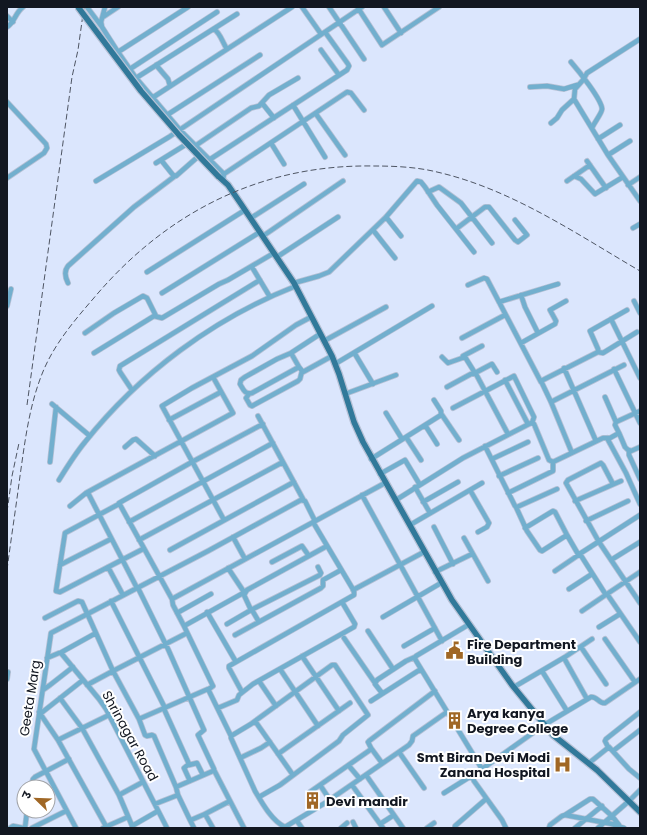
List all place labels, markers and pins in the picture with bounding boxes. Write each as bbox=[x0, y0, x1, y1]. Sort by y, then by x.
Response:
place label: Fire Department Building bbox=[467, 635, 576, 669]
public building icon: Fire Department Building bbox=[444, 641, 464, 661]
place label: Arya kanya Degree College bbox=[467, 704, 568, 738]
building icon: Arya kanya Degree College bbox=[444, 710, 464, 730]
place label: Smt Biran Devi Modi Zanana Hospital bbox=[417, 748, 550, 782]
hospital icon: Smt Biran Devi Modi Zanana Hospital bbox=[553, 754, 573, 774]
building icon: Devi mandir bbox=[303, 791, 323, 811]
place label: Devi mandir bbox=[326, 792, 408, 811]

